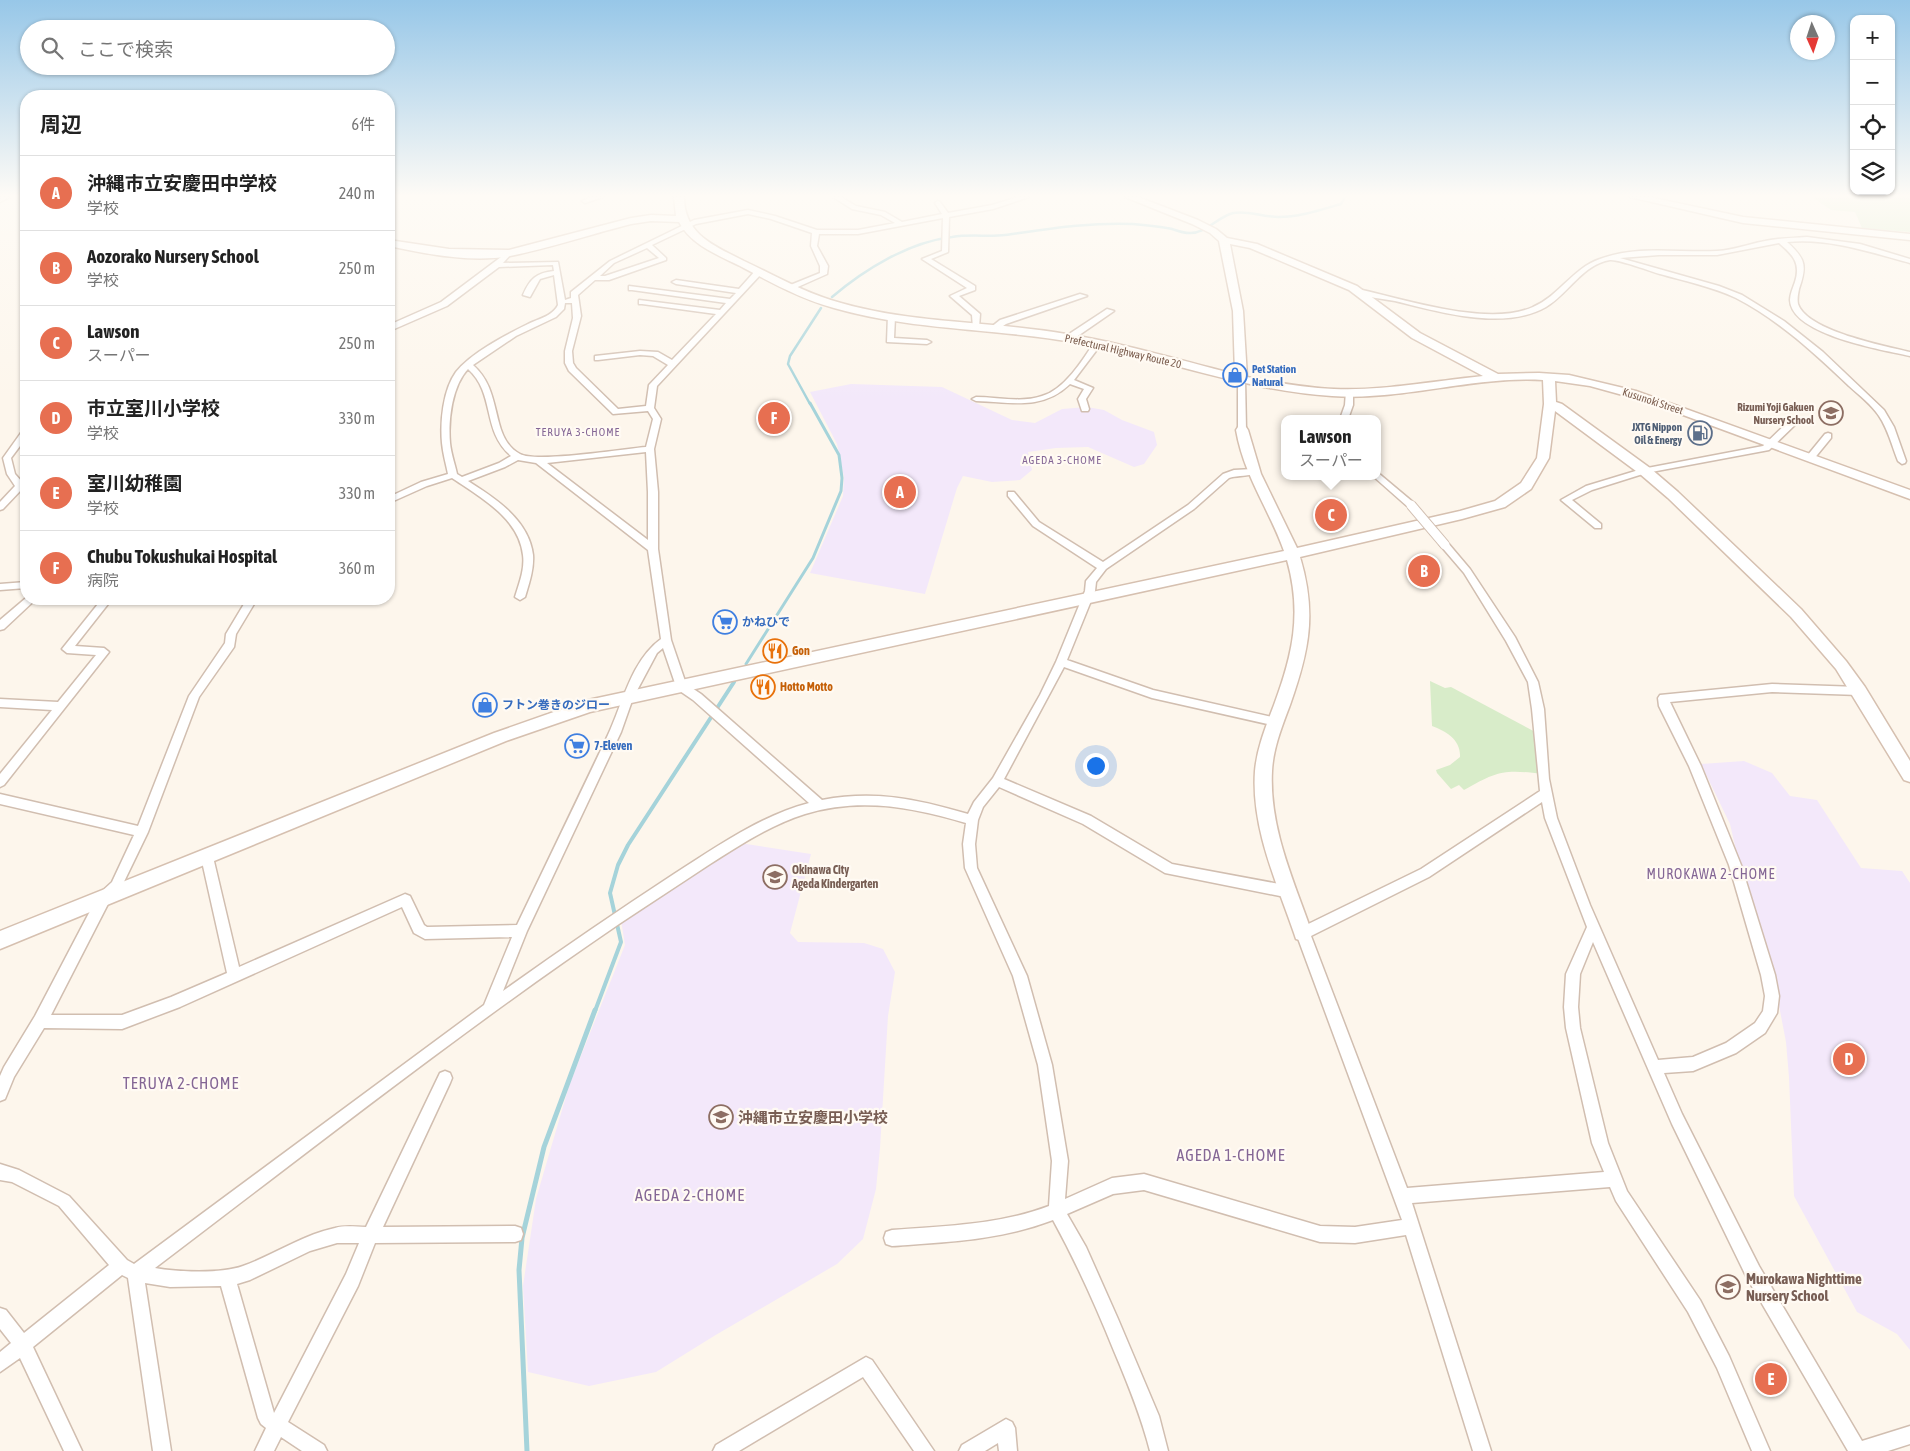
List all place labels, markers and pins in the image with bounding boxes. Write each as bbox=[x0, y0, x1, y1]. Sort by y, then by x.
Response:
shop icon: Pet Station Natural bbox=[1222, 362, 1248, 388]
place label: Pet Station Natural bbox=[1252, 363, 1296, 388]
pin: F bbox=[758, 399, 790, 437]
school or university icon: Rizumi Yoji Gakuen Nursery School bbox=[1818, 400, 1844, 426]
place label: Rizumi Yoji Gakuen Nursery School bbox=[1737, 401, 1815, 426]
fuel station icon: JXTG Nippon Oil & Energy bbox=[1687, 420, 1713, 446]
place label: JXTG Nippon Oil & Energy bbox=[1631, 421, 1682, 446]
pin: A bbox=[884, 473, 916, 511]
pin: C bbox=[1315, 496, 1347, 534]
pin: B bbox=[1408, 552, 1440, 590]
supermarket icon: かねひで bbox=[712, 609, 738, 635]
place label: かねひで bbox=[742, 615, 790, 629]
restaurant icon: Gon bbox=[762, 638, 788, 664]
place label: Gon bbox=[792, 644, 810, 658]
restaurant icon: Hotto Motto bbox=[750, 674, 776, 700]
place label: Hotto Motto bbox=[780, 680, 833, 694]
shop icon: フトン巻きのジロー bbox=[472, 692, 498, 718]
place label: フトン巻きのジロー bbox=[502, 698, 610, 712]
supermarket icon: 7-Eleven bbox=[564, 733, 590, 759]
place label: 7-Eleven bbox=[594, 739, 632, 753]
place label: Okinawa City Ageda Kindergarten bbox=[791, 863, 879, 891]
school or university icon: Okinawa City Ageda Kindergarten bbox=[762, 864, 788, 890]
pin: D bbox=[1833, 1040, 1865, 1078]
school or university icon: 沖縄市立安慶田小学校 bbox=[708, 1104, 734, 1130]
place label: 沖縄市立安慶田小学校 bbox=[738, 1109, 888, 1126]
place label: Murokawa Nighttime Nursery School bbox=[1746, 1270, 1862, 1304]
school or university icon: Murokawa Nighttime Nursery School bbox=[1715, 1274, 1741, 1300]
pin: E bbox=[1755, 1360, 1787, 1398]

